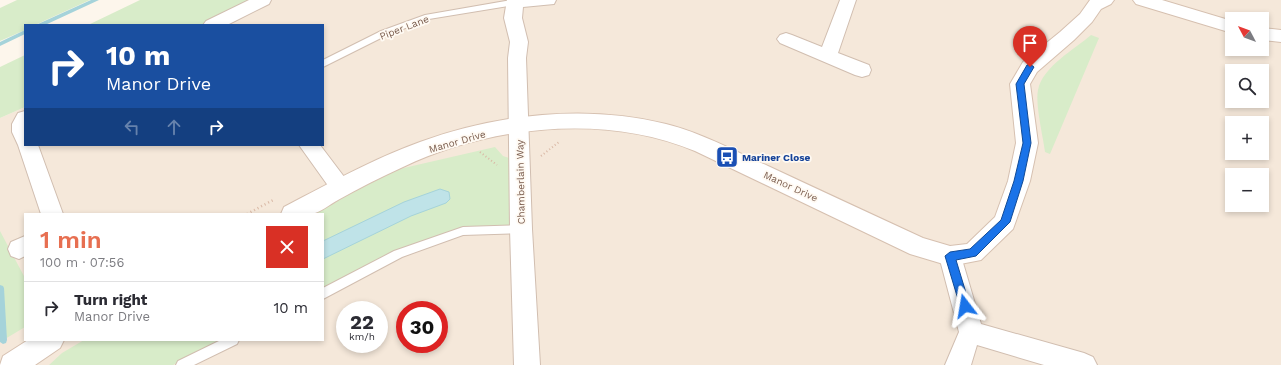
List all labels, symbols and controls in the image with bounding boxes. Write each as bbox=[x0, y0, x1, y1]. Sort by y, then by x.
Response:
north arrow bbox=[1225, 12, 1269, 56]
map controls bbox=[1225, 12, 1269, 212]
street label: Piper Lane bbox=[378, 13, 430, 42]
pin bbox=[1013, 26, 1047, 67]
icon: arrive bbox=[1019, 32, 1041, 54]
text: 10 m bbox=[106, 39, 170, 72]
icon: right bbox=[40, 40, 92, 92]
button: search bbox=[1225, 64, 1269, 108]
text: Manor Drive bbox=[106, 73, 211, 94]
icon: left bbox=[121, 116, 143, 138]
icon: ahead bbox=[163, 116, 185, 138]
icon: right bbox=[205, 116, 227, 138]
button: + bbox=[1225, 116, 1269, 160]
street label: Manor Drive bbox=[428, 128, 487, 155]
street label: Chamberlain Way bbox=[514, 139, 527, 225]
bus stop icon: Mariner Close bbox=[714, 144, 740, 170]
place label: Mariner Close bbox=[742, 152, 810, 163]
button: − bbox=[1225, 168, 1269, 212]
street label: Manor Drive bbox=[762, 169, 820, 204]
text: 1 min bbox=[40, 226, 102, 254]
button: close bbox=[266, 226, 308, 268]
text: 100 m · 07:56 bbox=[40, 255, 124, 270]
position arrow bbox=[944, 285, 986, 327]
text: Turn right bbox=[74, 291, 147, 309]
icon: right bbox=[40, 297, 62, 319]
text: 10 m bbox=[273, 299, 308, 317]
speed limit sign: 30 bbox=[396, 301, 448, 353]
text: Manor Drive bbox=[74, 309, 150, 324]
text: 22 bbox=[350, 310, 374, 334]
text: km/h bbox=[349, 331, 375, 342]

